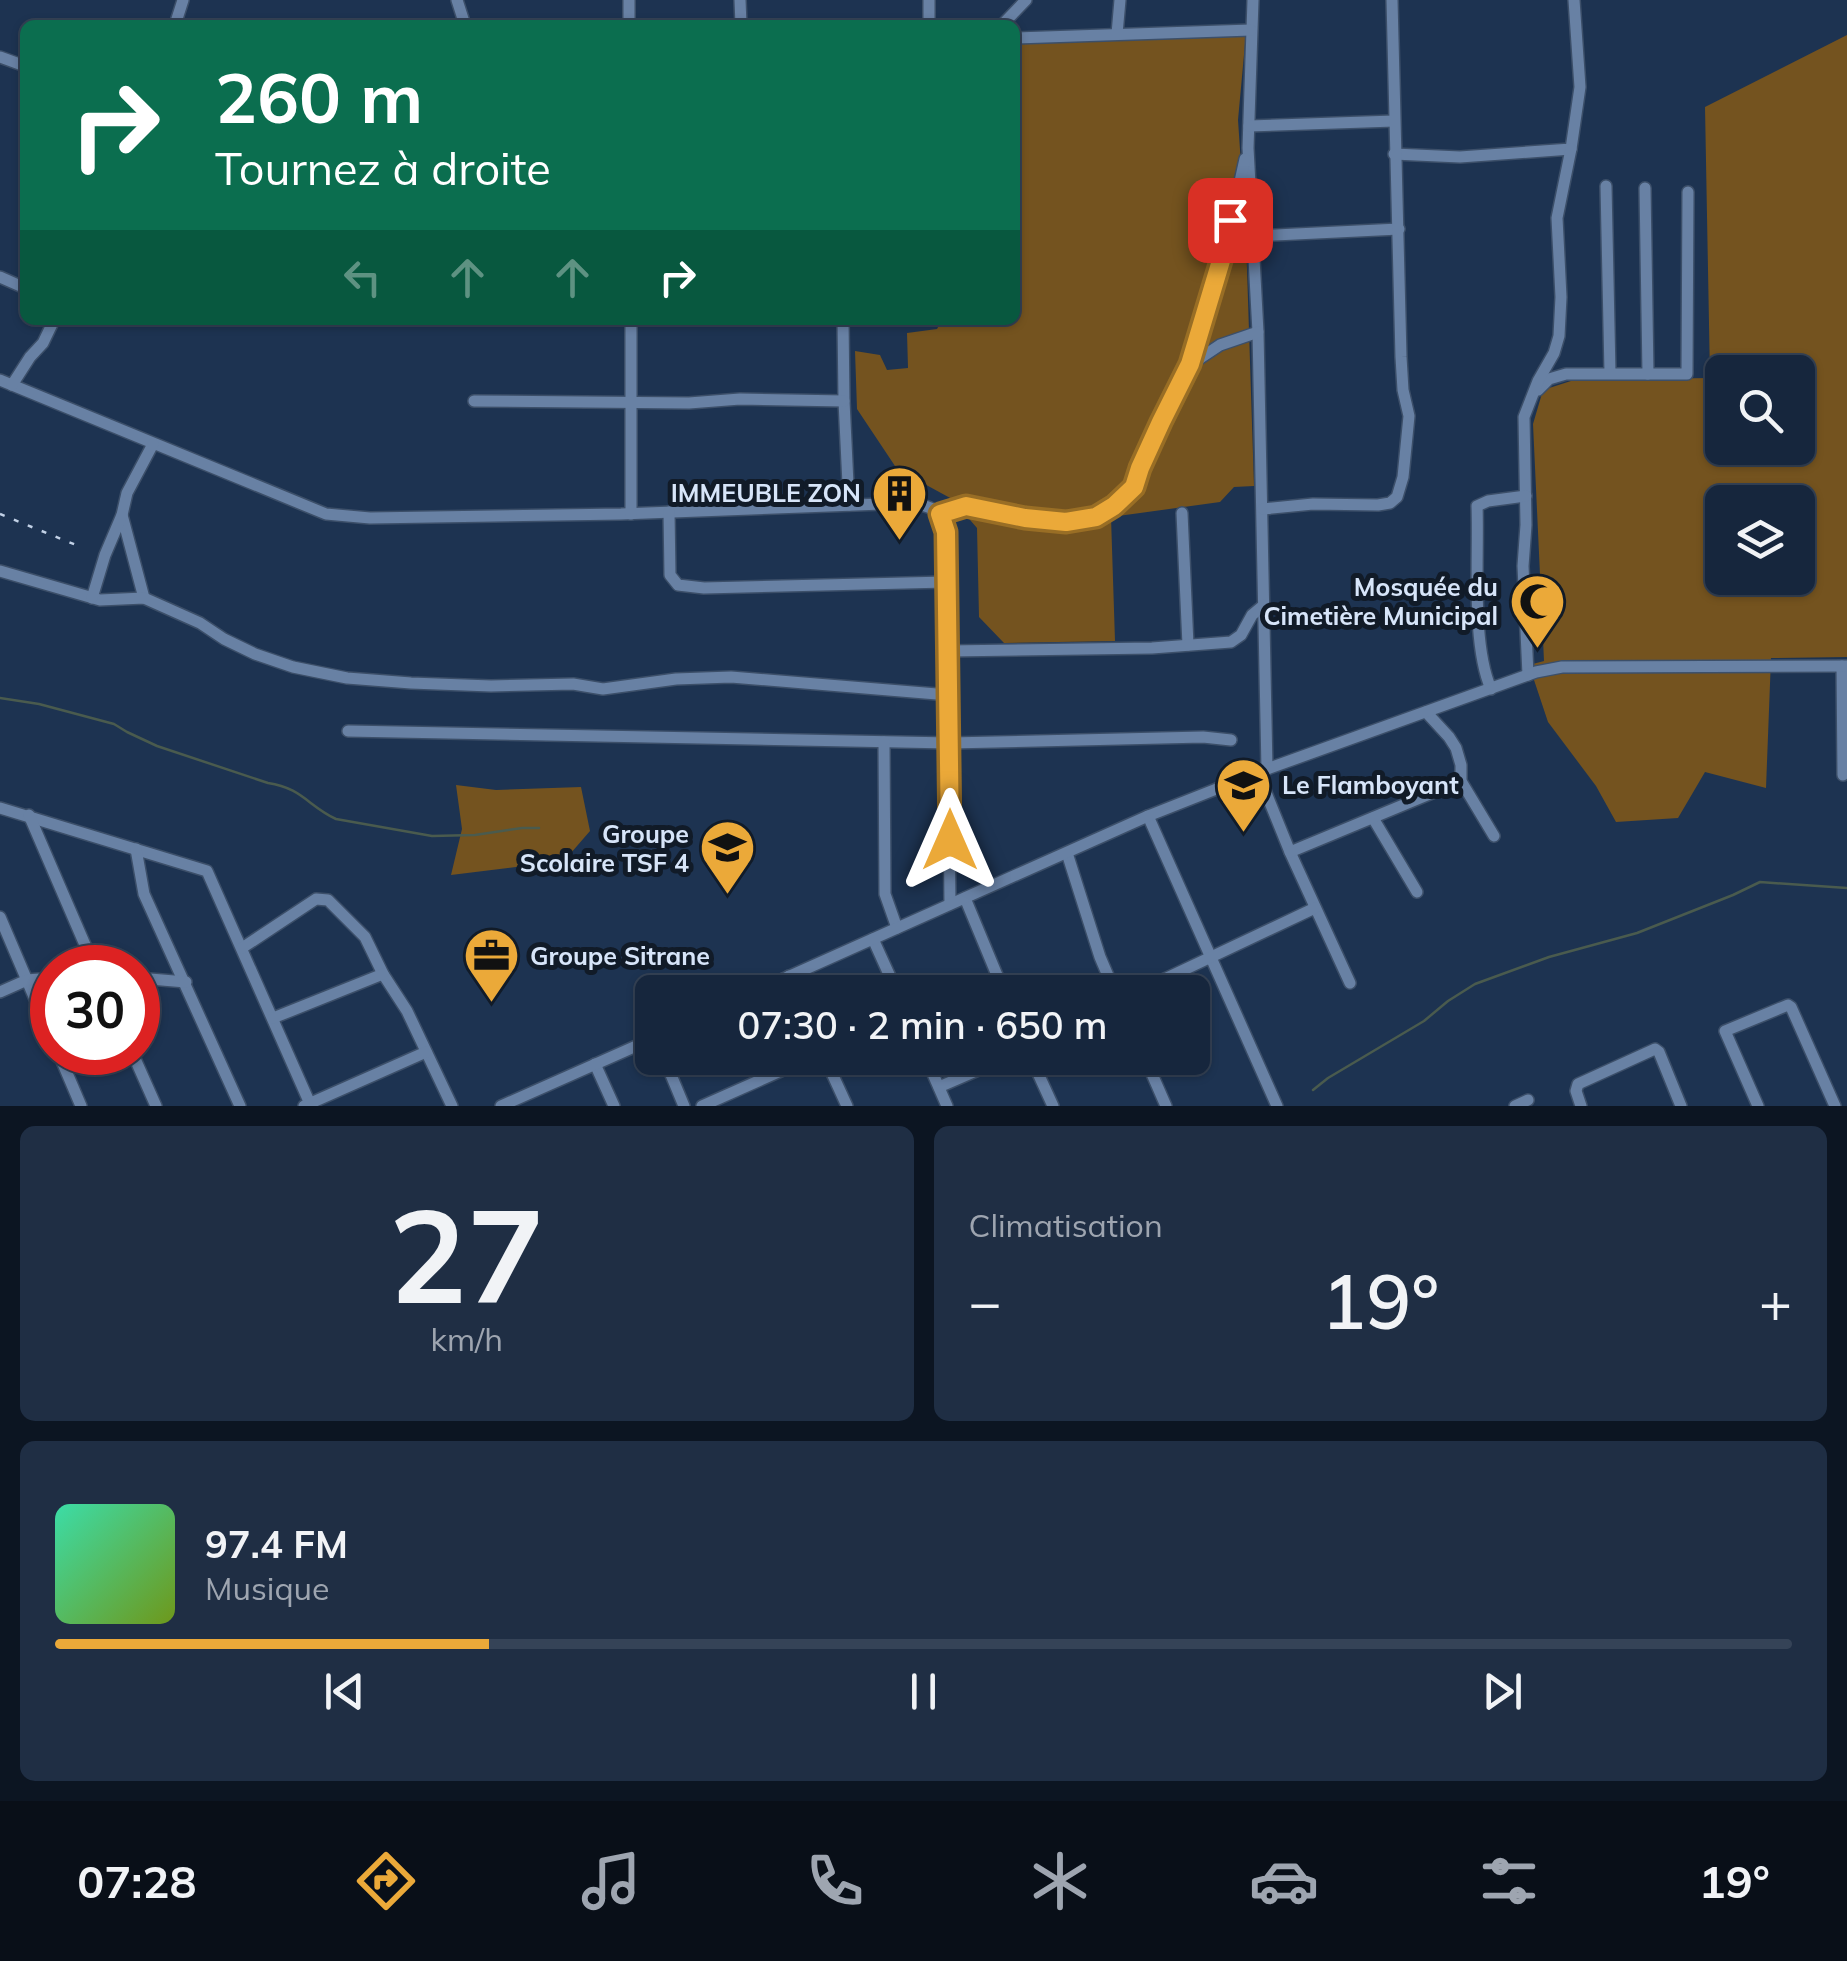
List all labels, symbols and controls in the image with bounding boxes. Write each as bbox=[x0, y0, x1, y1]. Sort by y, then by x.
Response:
text: 260 m bbox=[215, 53, 423, 141]
icon: right bbox=[50, 60, 180, 190]
text: Tournez à droite bbox=[215, 140, 551, 196]
pin bbox=[1188, 178, 1273, 263]
icon: arrive bbox=[1203, 193, 1258, 248]
icon: left bbox=[335, 250, 390, 305]
icon: ahead bbox=[440, 250, 495, 305]
icon: ahead bbox=[545, 250, 600, 305]
icon: right bbox=[650, 250, 705, 305]
map controls bbox=[1705, 355, 1815, 595]
button: search bbox=[1705, 355, 1815, 465]
building icon: IMMEUBLE ZON bbox=[870, 463, 930, 542]
place label: IMMEUBLE ZON bbox=[671, 477, 861, 508]
button: layers bbox=[1705, 485, 1815, 595]
place label: Mosquée du Cimetière Municipal bbox=[1263, 571, 1498, 631]
mosque icon: Mosquée du Cimetière Municipal bbox=[1507, 571, 1567, 650]
school or university icon: Le Flamboyant bbox=[1213, 755, 1273, 834]
place label: Le Flamboyant bbox=[1282, 769, 1459, 800]
position arrow bbox=[898, 788, 1002, 892]
place label: Groupe Scolaire TSF 4 bbox=[520, 818, 689, 878]
school or university icon: Groupe Scolaire TSF 4 bbox=[698, 818, 758, 897]
office icon: Groupe Sitrane bbox=[461, 926, 521, 1005]
place label: Groupe Sitrane bbox=[530, 940, 710, 971]
speed limit sign: 30 bbox=[30, 945, 160, 1075]
text: 07:30 · 2 min · 650 m bbox=[737, 1001, 1108, 1049]
text: 27 bbox=[389, 1172, 545, 1336]
text: Climatisation bbox=[969, 1205, 1163, 1245]
text: 19° bbox=[1321, 1254, 1439, 1348]
text: − bbox=[969, 1267, 1002, 1336]
text: + bbox=[1759, 1267, 1792, 1336]
text: km/h bbox=[431, 1319, 503, 1359]
text: 97.4 FM bbox=[205, 1520, 348, 1568]
text: Musique bbox=[205, 1568, 329, 1608]
icon: previous bbox=[317, 1664, 372, 1719]
icon: pause bbox=[896, 1664, 951, 1719]
icon: next bbox=[1475, 1664, 1530, 1719]
icon: directions bbox=[351, 1846, 421, 1916]
icon: music bbox=[576, 1846, 646, 1916]
icon: phone bbox=[800, 1846, 870, 1916]
icon: climate bbox=[1025, 1846, 1095, 1916]
icon: car bbox=[1249, 1846, 1319, 1916]
icon: filters bbox=[1474, 1846, 1544, 1916]
text: 07:28 bbox=[77, 1853, 196, 1909]
text: 19° bbox=[1699, 1853, 1770, 1909]

